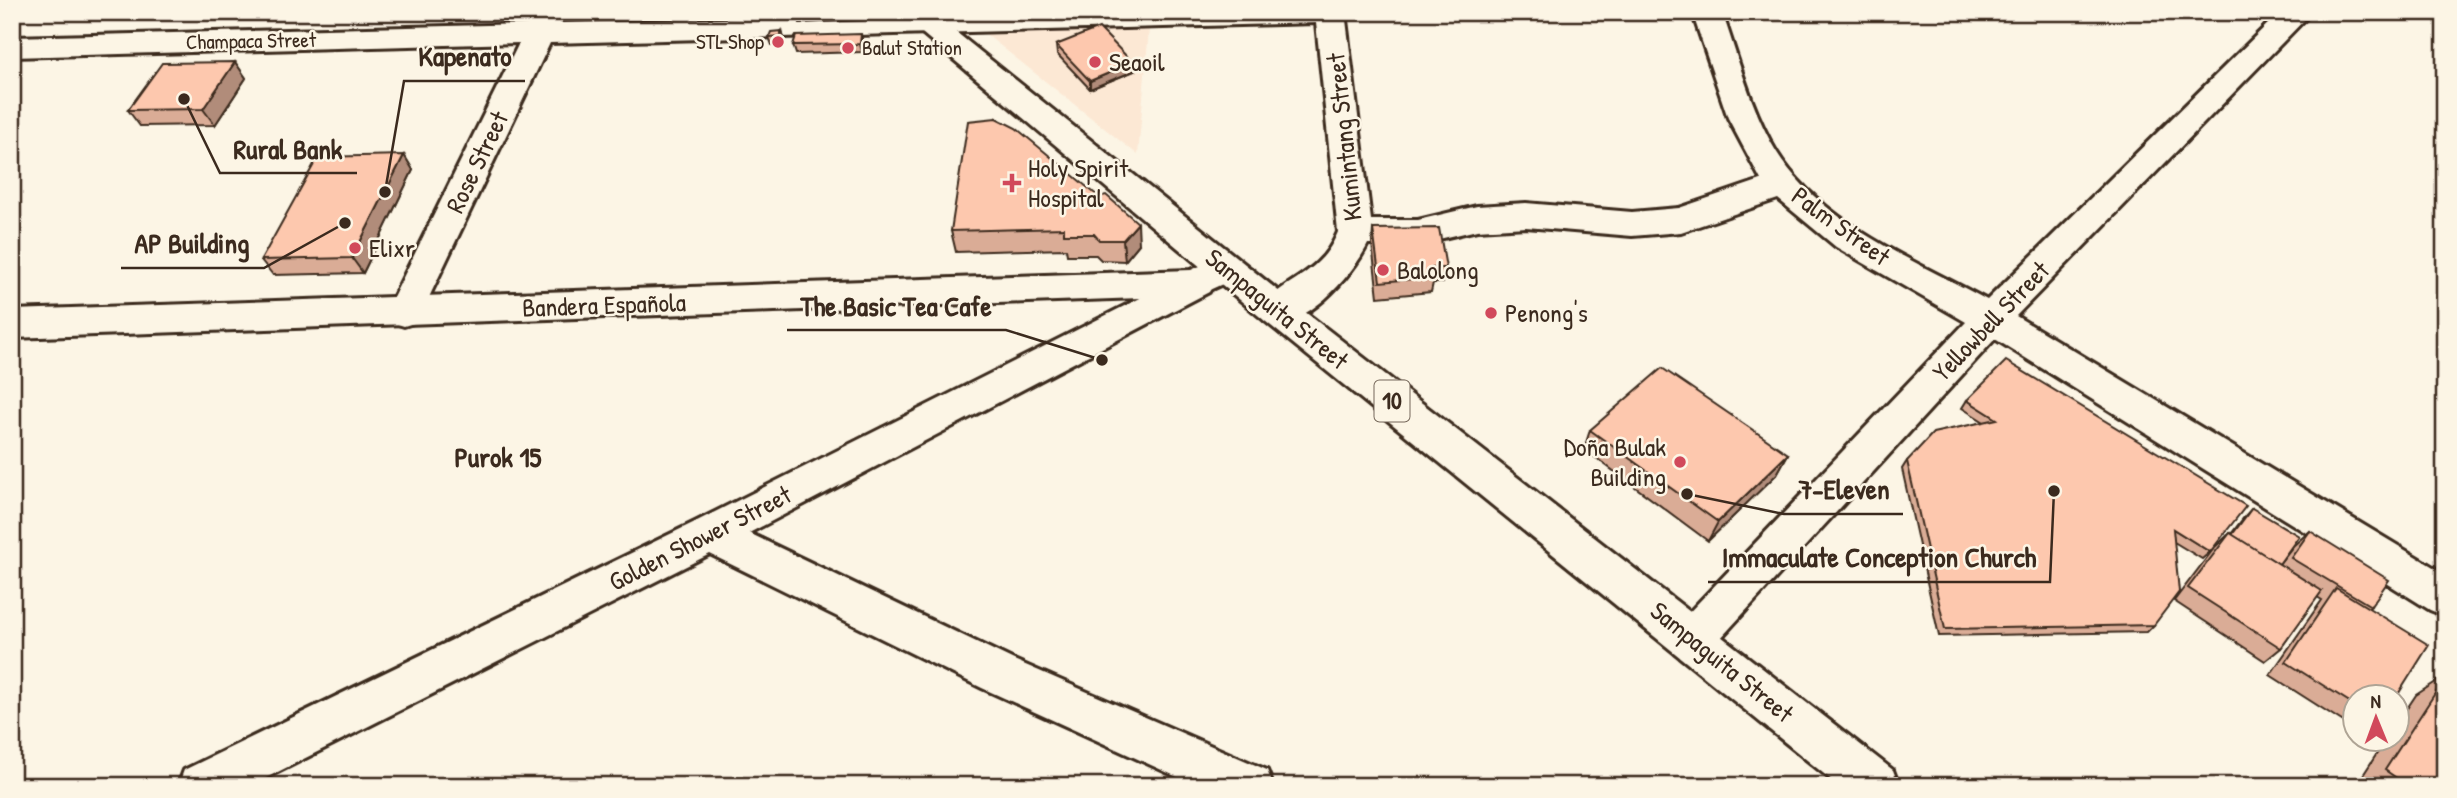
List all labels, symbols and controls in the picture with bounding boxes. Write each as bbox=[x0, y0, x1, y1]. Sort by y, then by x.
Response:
street label: Champaca Street bbox=[186, 25, 317, 56]
place label: STL Shop bbox=[696, 27, 764, 56]
callout: Kapenato bbox=[404, 32, 525, 81]
place label: Balut Station bbox=[862, 33, 962, 62]
marker: STL Shop bbox=[770, 34, 786, 50]
text: Kapenato bbox=[418, 37, 512, 76]
marker: Balut Station bbox=[840, 40, 856, 56]
place label: Seaoil bbox=[1109, 44, 1165, 79]
street label: Kumintang Street bbox=[1317, 51, 1370, 223]
marker: Seaoil bbox=[1087, 54, 1103, 70]
street label: Rose Street bbox=[437, 104, 517, 219]
callout: Rural Bank bbox=[220, 124, 357, 173]
text: Rural Bank bbox=[233, 130, 343, 168]
place label: Holy Spirit Hospital bbox=[1028, 150, 1129, 215]
marker: Holy Spirit Hospital bbox=[1002, 173, 1022, 193]
street label: Palm Street bbox=[1785, 178, 1898, 274]
callout: AP Building bbox=[121, 219, 264, 268]
text: AP Building bbox=[135, 224, 250, 263]
place label: Elixr bbox=[369, 230, 415, 265]
marker: Elixr bbox=[347, 240, 363, 256]
street label: Sampaguita Street bbox=[1198, 240, 1357, 378]
place label: Balolong bbox=[1397, 252, 1478, 287]
street label: Yellowbell Street bbox=[1924, 252, 2058, 388]
marker: Balolong bbox=[1375, 262, 1391, 278]
callout: The Basic Tea Cafe bbox=[787, 281, 1006, 330]
street label: Bandera Española bbox=[521, 284, 687, 325]
text: The Basic Tea Cafe bbox=[799, 287, 992, 325]
place label: Penong's bbox=[1505, 295, 1588, 330]
marker: Penong's bbox=[1483, 305, 1499, 321]
road number: 10 bbox=[1374, 380, 1410, 422]
place label: Doña Bulak Building bbox=[1564, 429, 1666, 494]
district label: Purok 15 bbox=[455, 438, 542, 476]
marker: Doña Bulak Building bbox=[1672, 454, 1688, 470]
callout: 7-Eleven bbox=[1784, 465, 1903, 514]
text: 7-Eleven bbox=[1797, 470, 1890, 508]
street label: Golden Shower Street bbox=[603, 476, 798, 599]
callout: Immaculate Conception Church bbox=[1708, 533, 2050, 582]
text: Immaculate Conception Church bbox=[1722, 538, 2037, 577]
street label: Sampaguita Street bbox=[1643, 593, 1802, 731]
north arrow bbox=[2342, 682, 2412, 752]
text: N bbox=[2370, 688, 2381, 714]

